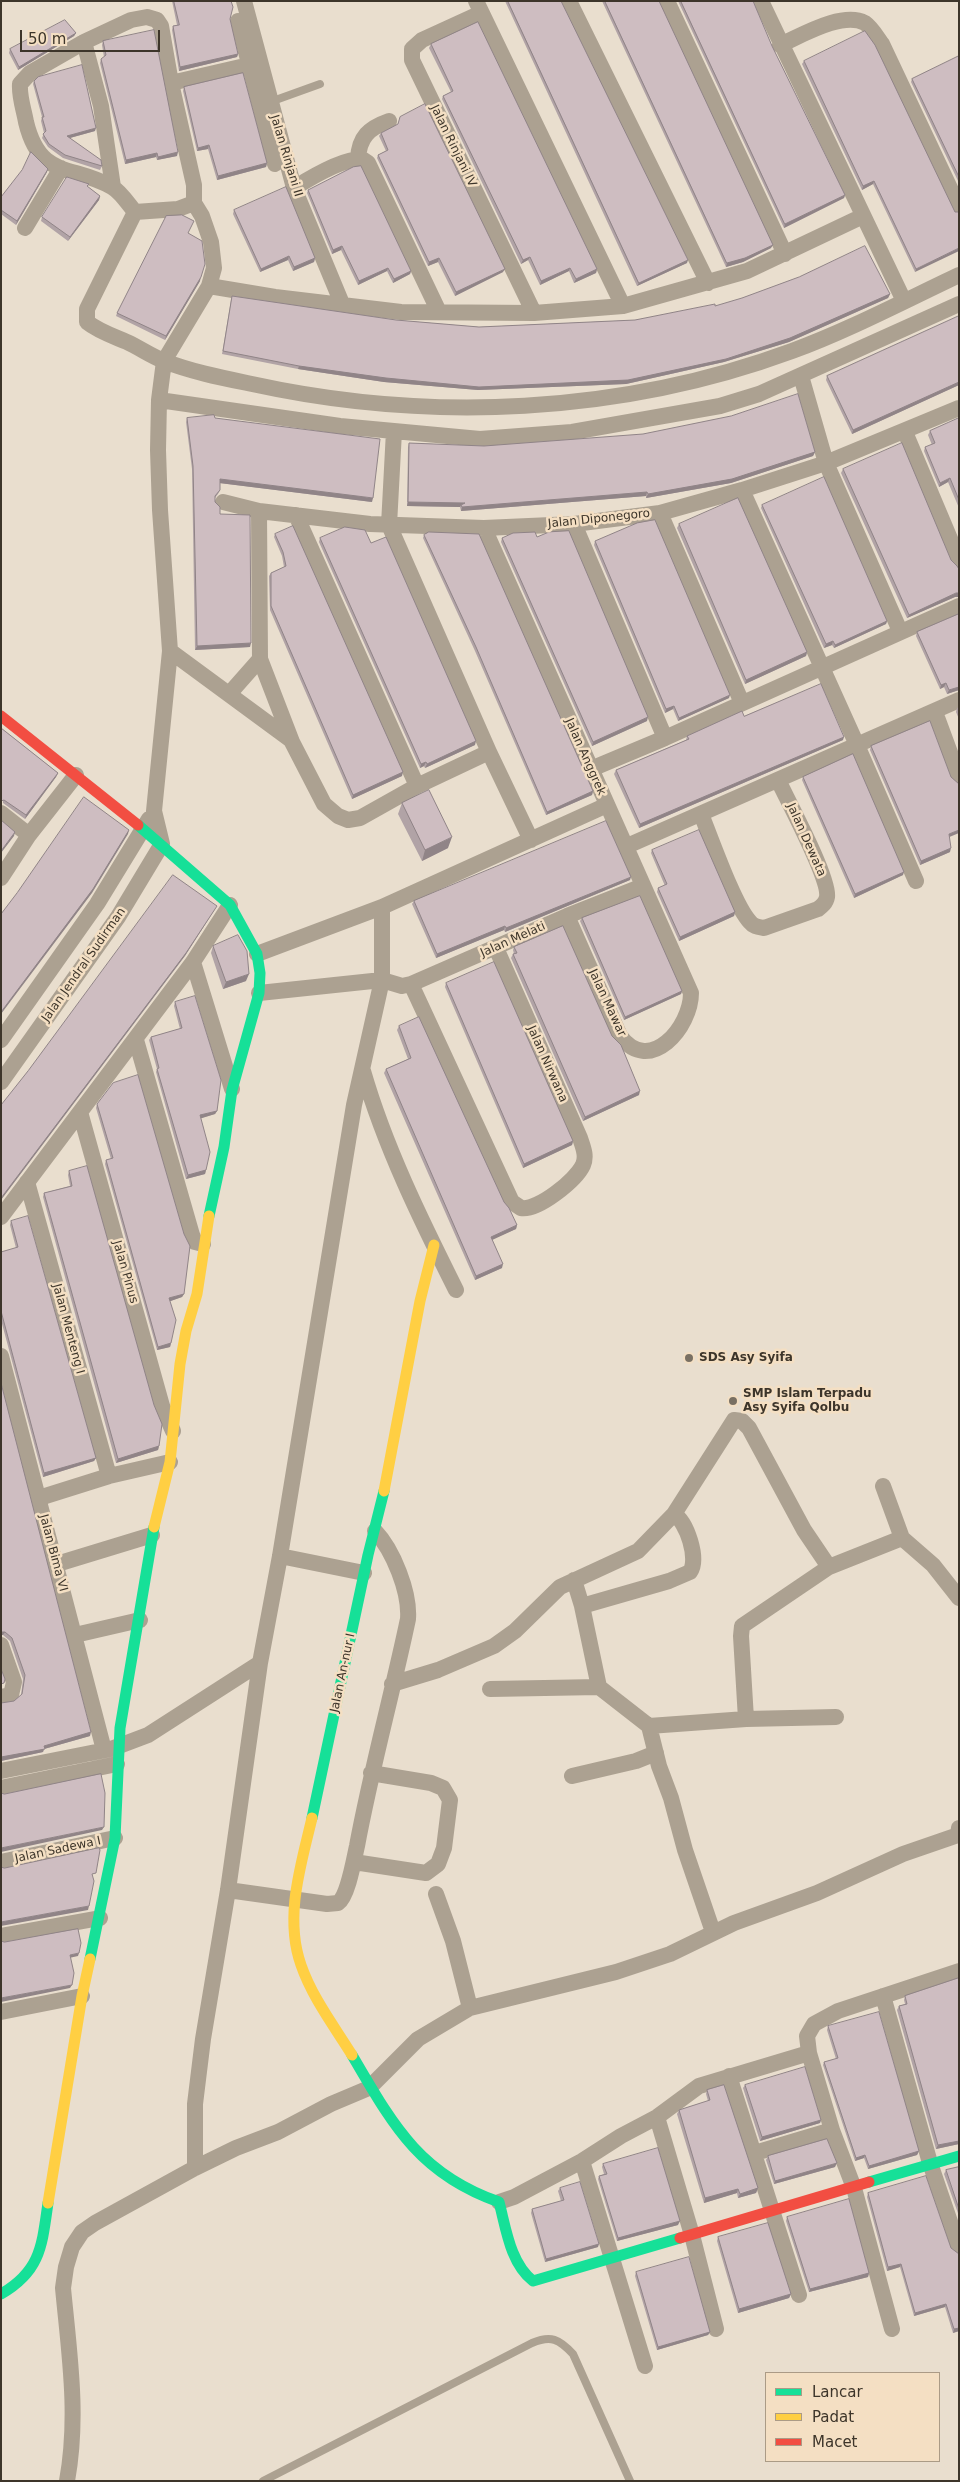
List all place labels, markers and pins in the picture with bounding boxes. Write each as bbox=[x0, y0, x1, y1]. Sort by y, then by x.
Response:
place label: SDS Asy Syifa bbox=[699, 1351, 793, 1365]
marker: SDS Asy Syifa bbox=[683, 1352, 695, 1364]
place label: SMP Islam Terpadu Asy Syifa Qolbu bbox=[743, 1387, 872, 1415]
marker: SMP Islam Terpadu Asy Syifa Qolbu bbox=[727, 1395, 739, 1407]

